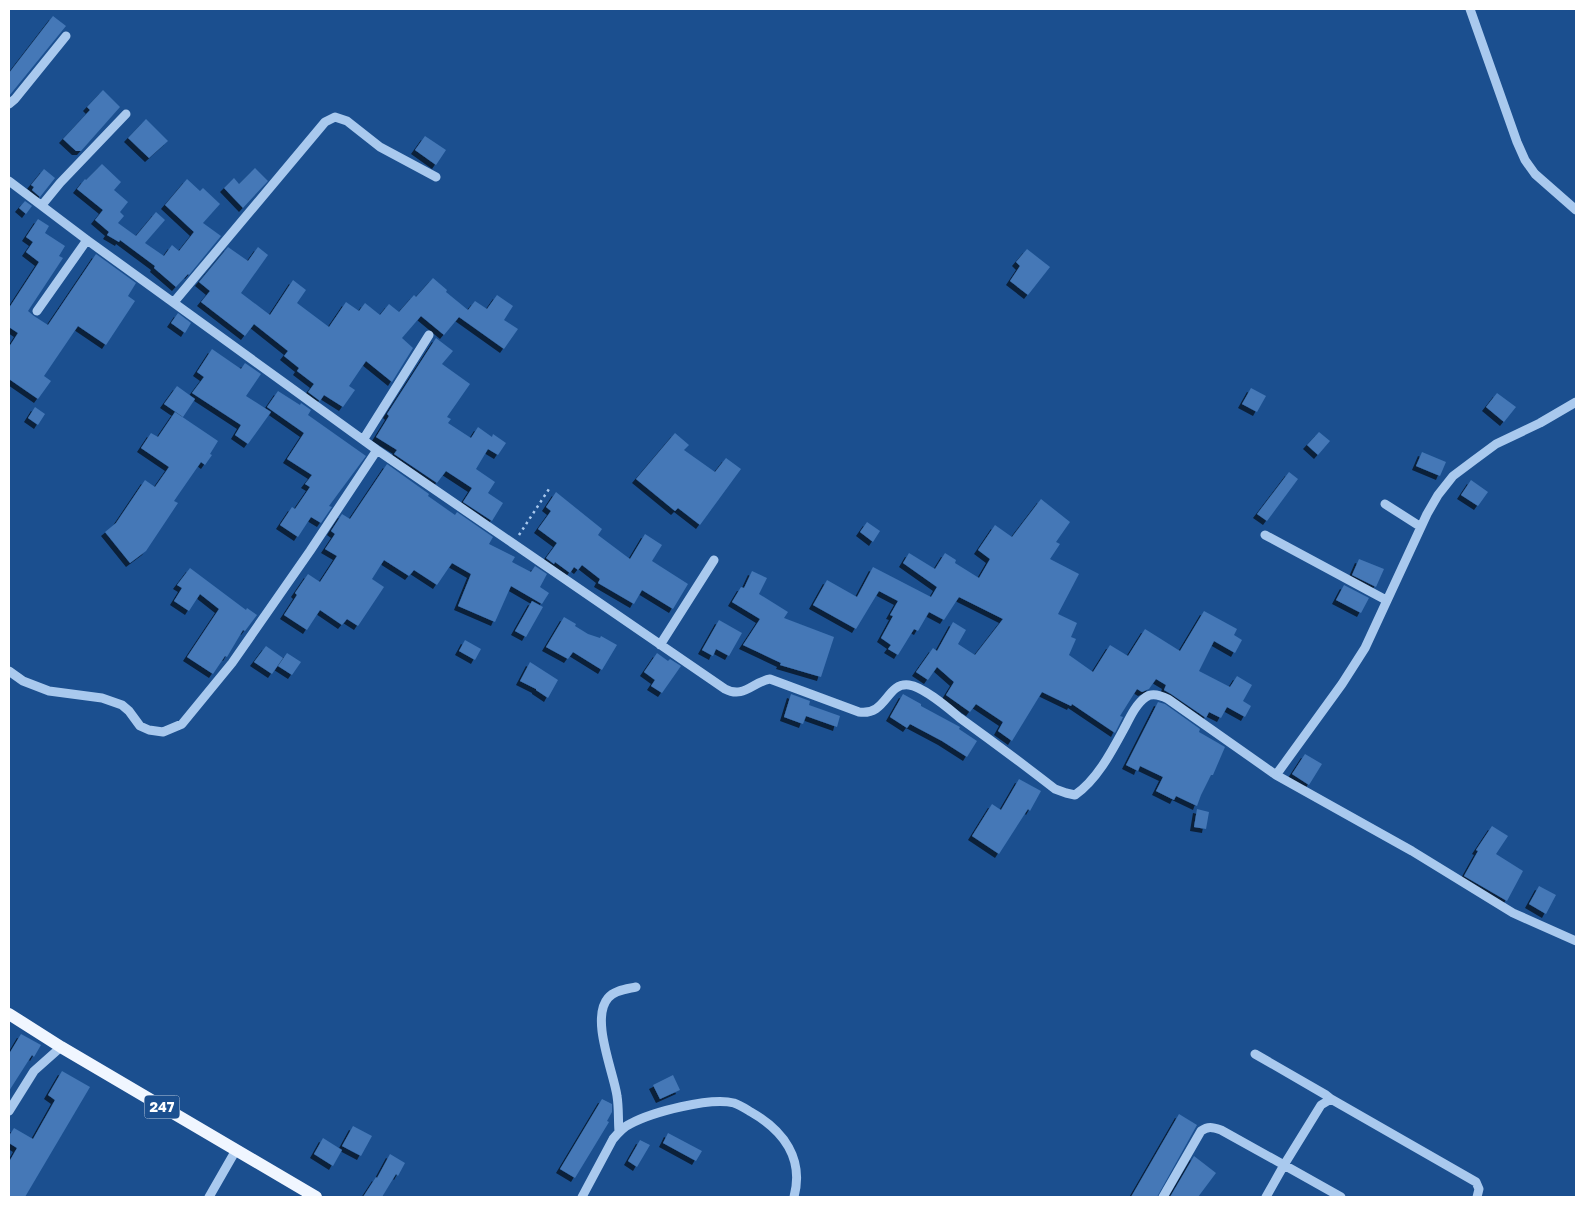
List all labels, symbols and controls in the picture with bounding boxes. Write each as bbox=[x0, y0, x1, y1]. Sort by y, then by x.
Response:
road number: 247 bbox=[144, 1096, 180, 1118]

